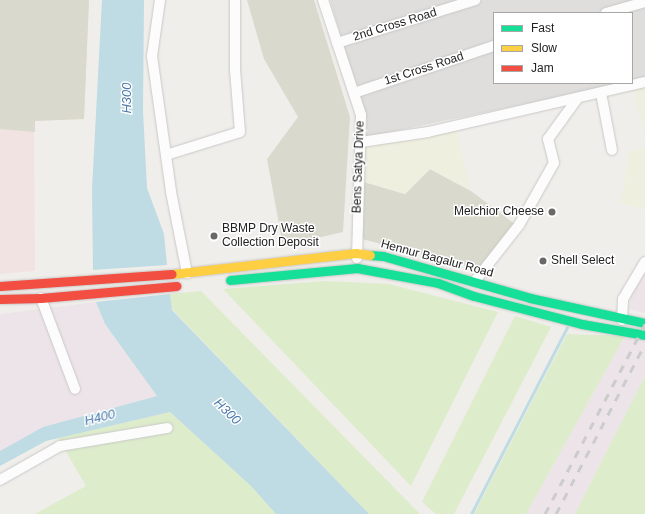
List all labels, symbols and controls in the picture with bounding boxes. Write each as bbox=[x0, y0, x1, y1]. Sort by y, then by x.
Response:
street label: 2nd Cross Road bbox=[351, 5, 439, 45]
legend bbox=[493, 12, 633, 84]
text: Fast bbox=[531, 21, 554, 35]
text: Slow bbox=[531, 41, 557, 55]
street label: 1st Cross Road bbox=[382, 49, 466, 89]
text: Jam bbox=[531, 61, 554, 75]
water label: H300 bbox=[119, 82, 135, 114]
street label: Bens Satya Drive bbox=[350, 120, 368, 214]
place label: Melchior Cheese bbox=[454, 205, 544, 219]
marker: Melchior Cheese bbox=[547, 207, 557, 217]
place label: BBMP Dry Waste Collection Deposit bbox=[222, 222, 319, 250]
marker: BBMP Dry Waste Collection Deposit bbox=[209, 231, 219, 241]
street label: Hennur Bagalur Road bbox=[379, 237, 495, 281]
place label: Shell Select bbox=[551, 254, 614, 268]
marker: Shell Select bbox=[538, 256, 548, 266]
water label: H300 bbox=[210, 396, 244, 428]
water label: H400 bbox=[83, 407, 117, 429]

